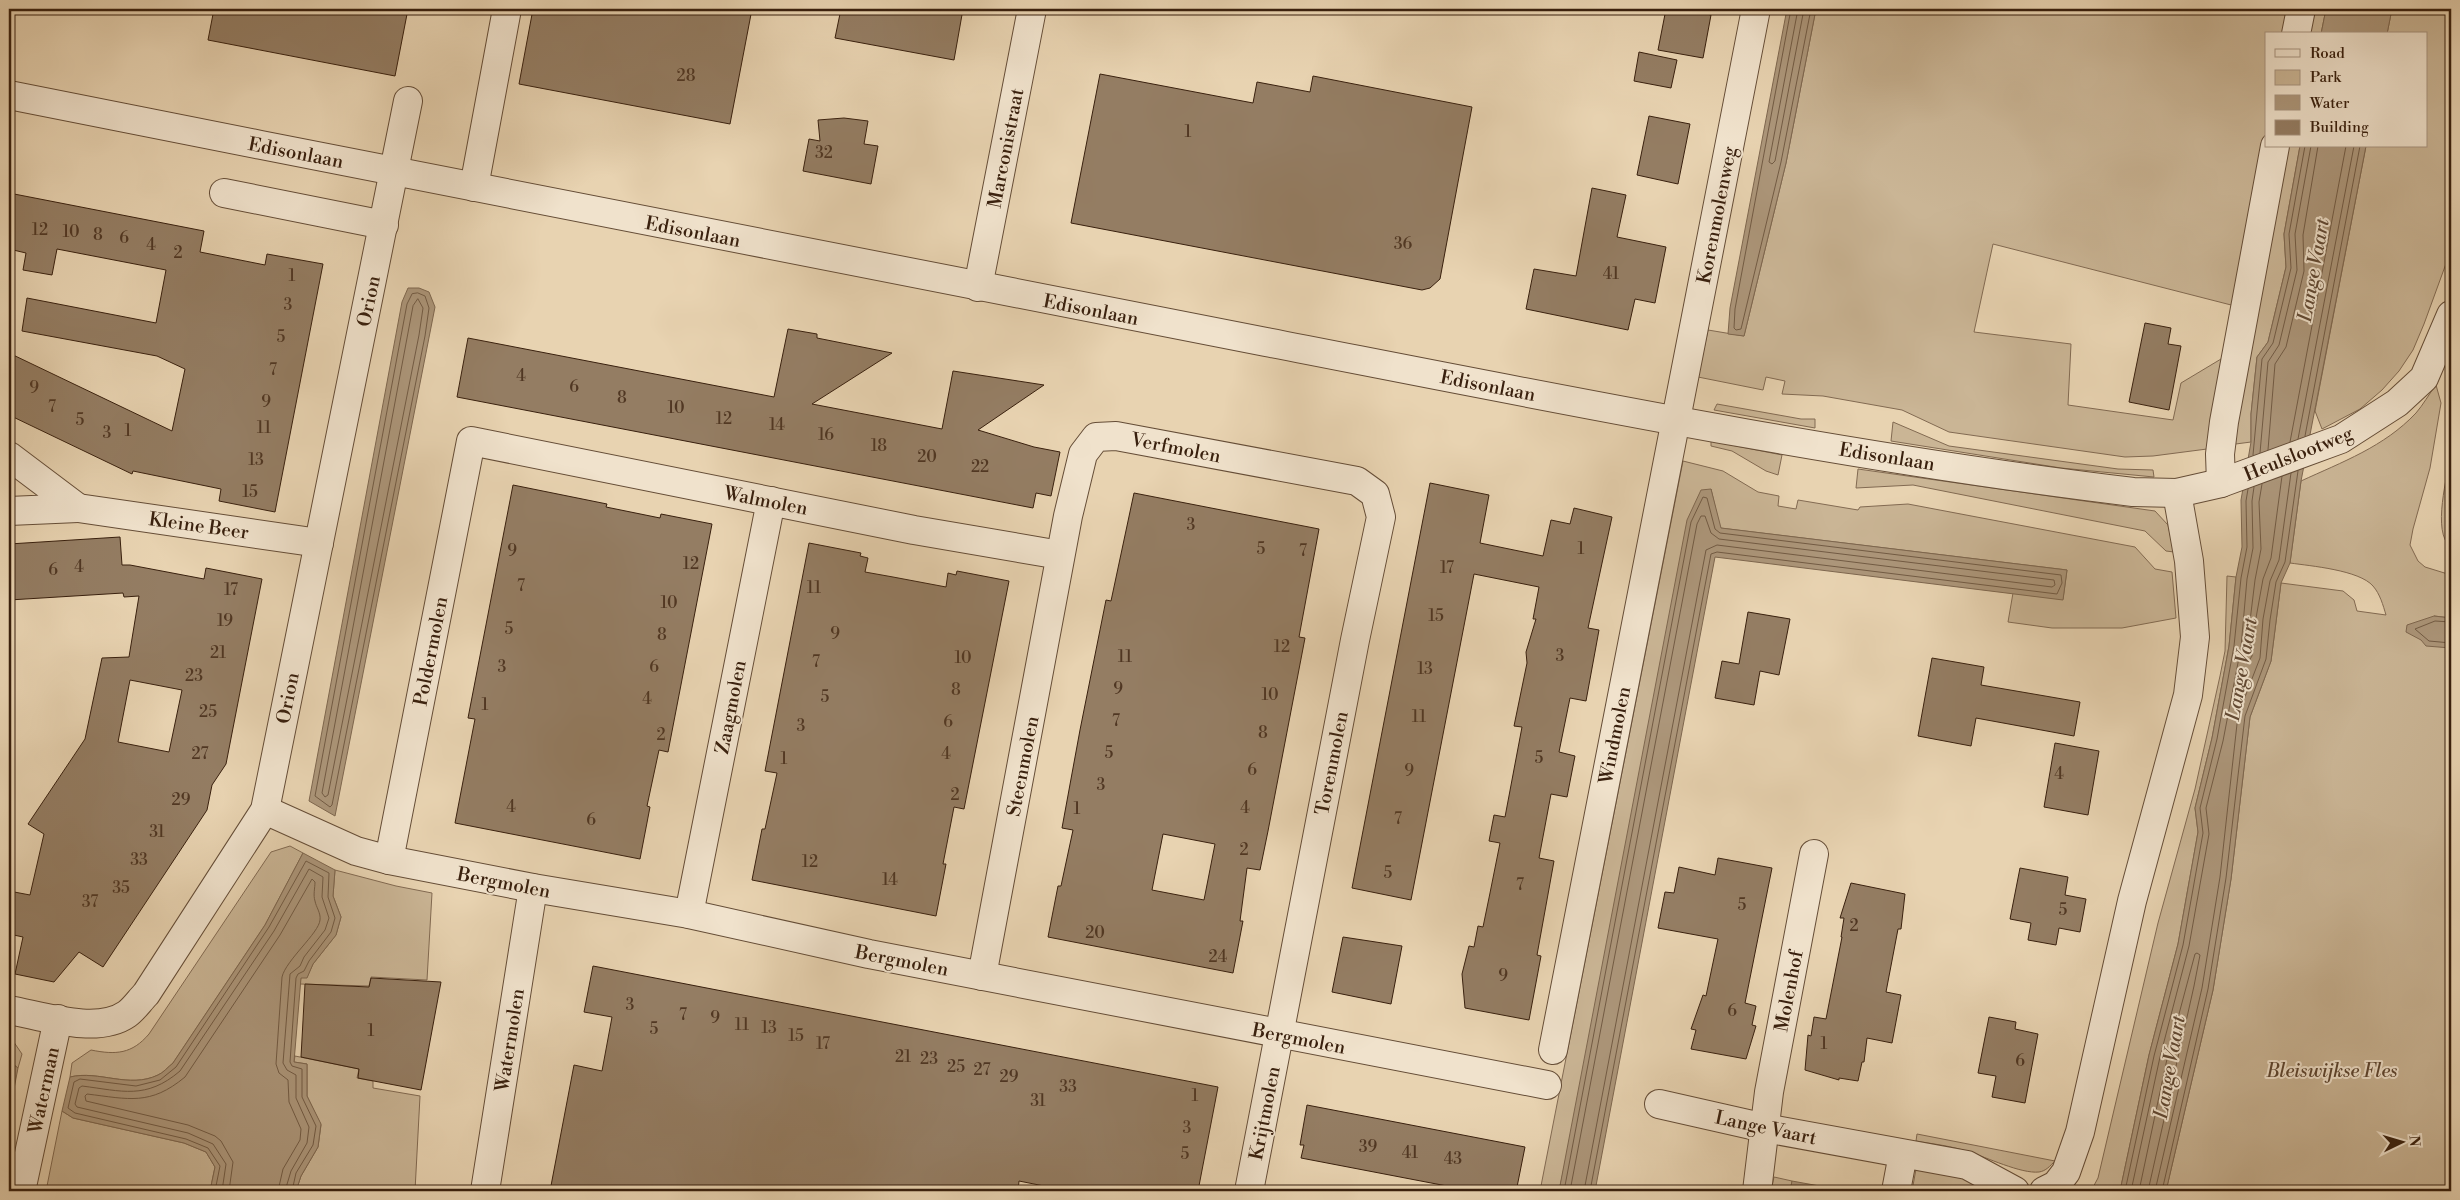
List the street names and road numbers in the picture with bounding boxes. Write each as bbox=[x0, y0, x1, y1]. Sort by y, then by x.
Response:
street label: Marconistraat bbox=[983, 86, 1029, 210]
street label: Edisonlaan bbox=[246, 132, 346, 174]
street label: Korenmolenweg bbox=[1692, 144, 1742, 286]
street label: Edisonlaan bbox=[643, 211, 743, 253]
street label: Orion bbox=[352, 273, 386, 329]
street label: Edisonlaan bbox=[1041, 289, 1141, 331]
street label: Edisonlaan bbox=[1438, 365, 1538, 407]
street label: Heulslootweg bbox=[2240, 421, 2357, 487]
street label: Verfmolen bbox=[1128, 427, 1223, 468]
street label: Edisonlaan bbox=[1837, 438, 1936, 476]
street label: Walmolen bbox=[721, 481, 810, 521]
street label: Kleine Beer bbox=[147, 507, 251, 545]
street label: Poldermolen bbox=[409, 594, 453, 708]
street label: Zaagmolen bbox=[710, 658, 752, 756]
street label: Orion bbox=[271, 671, 305, 726]
street label: Windmolen bbox=[1594, 684, 1636, 787]
street label: Torenmolen bbox=[1310, 709, 1354, 817]
street label: Steenmolen bbox=[1001, 714, 1044, 818]
street label: Bergmolen bbox=[454, 862, 553, 904]
street label: Bergmolen bbox=[852, 940, 951, 982]
street label: Molenhof bbox=[1769, 947, 1809, 1034]
street label: Watermolen bbox=[490, 987, 530, 1095]
street label: Bergmolen bbox=[1249, 1018, 1348, 1060]
street label: Waterman bbox=[23, 1045, 65, 1137]
street label: Krijtmolen bbox=[1244, 1064, 1286, 1162]
street label: Lange Vaart bbox=[1713, 1106, 1819, 1151]

